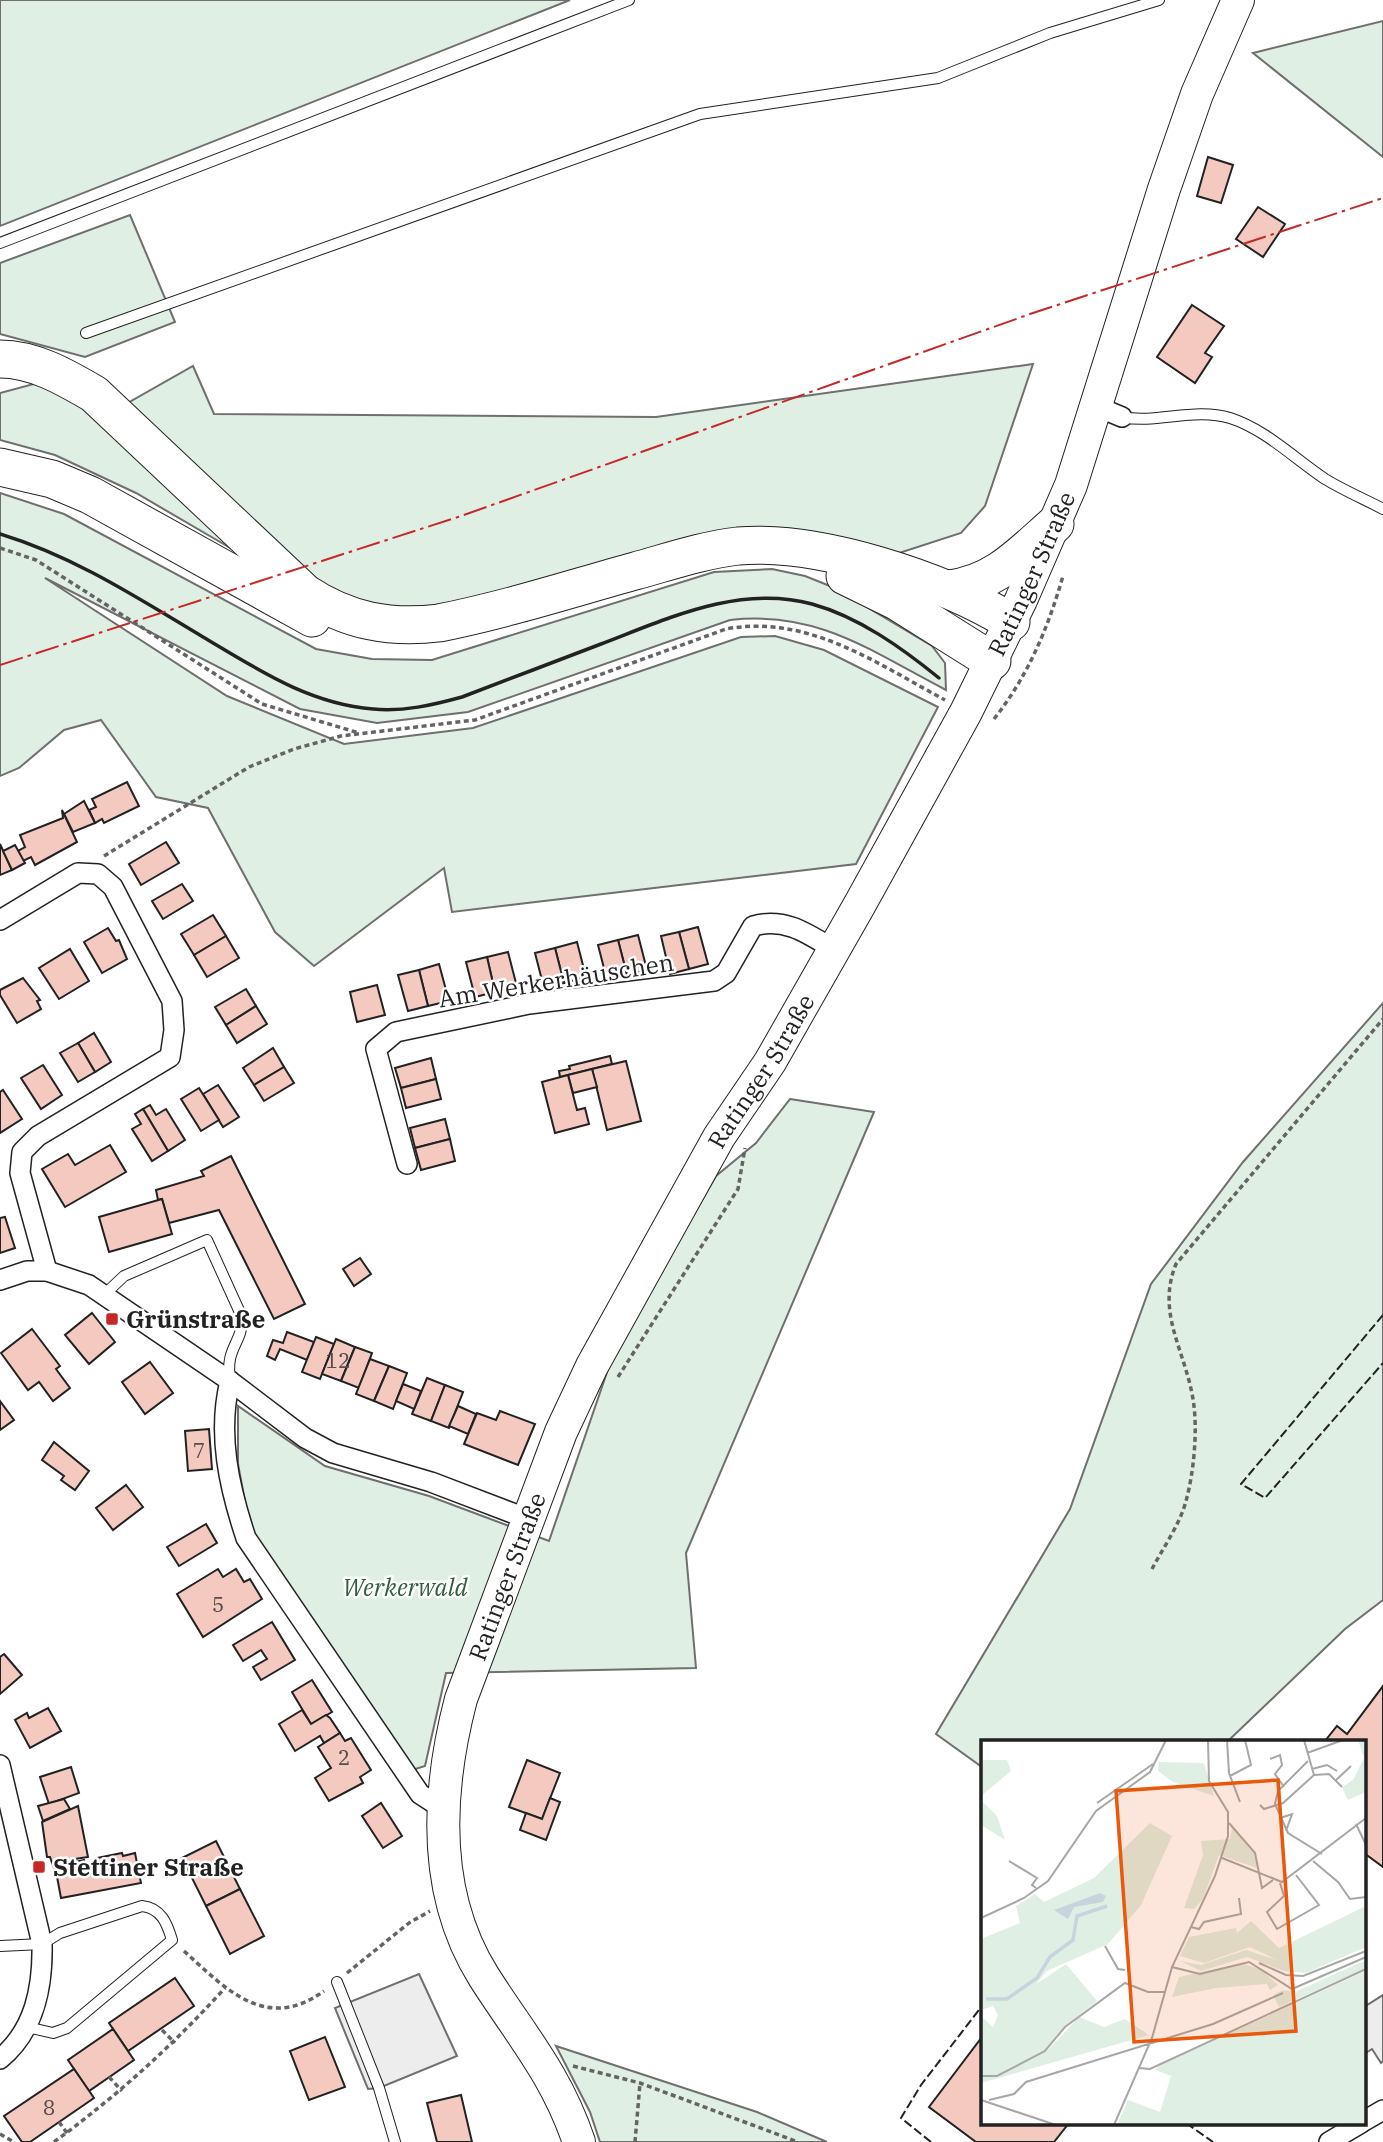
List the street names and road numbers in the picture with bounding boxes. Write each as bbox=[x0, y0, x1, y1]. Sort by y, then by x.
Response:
street label: Ratinger Straße bbox=[980, 486, 1082, 661]
street label: Am Werkerhäuschen bbox=[436, 946, 676, 1014]
street label: Ratinger Straße bbox=[700, 988, 821, 1154]
street label: Ratinger Straße bbox=[461, 1488, 553, 1665]

